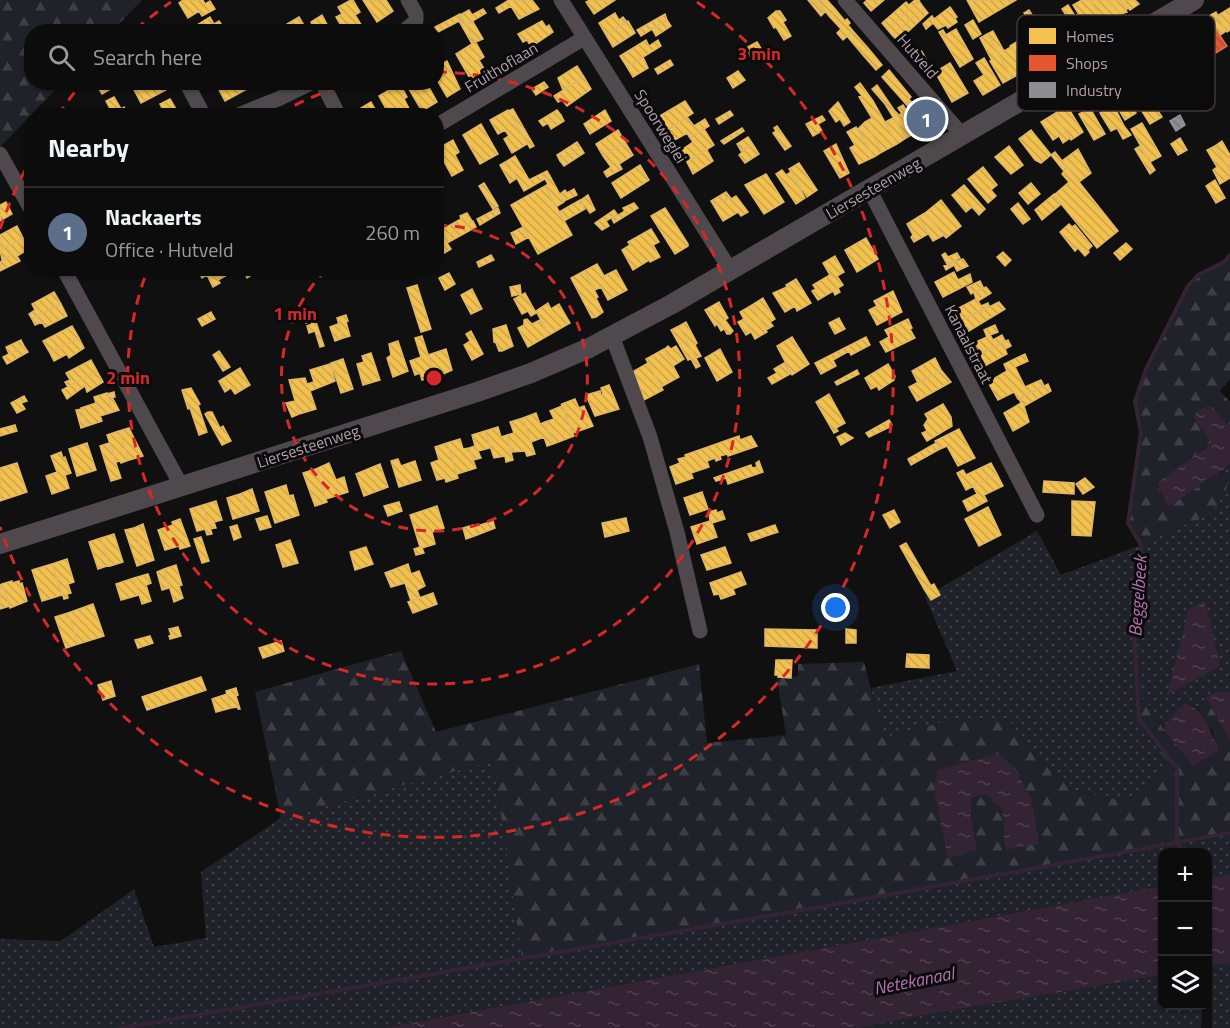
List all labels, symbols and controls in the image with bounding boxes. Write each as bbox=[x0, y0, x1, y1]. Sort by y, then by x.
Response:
legend bbox=[1017, 15, 1215, 111]
search box bbox=[24, 24, 444, 90]
text: Homes bbox=[1066, 24, 1114, 48]
street label: Hutveld bbox=[892, 28, 944, 84]
street label: Fruithoflaan bbox=[460, 36, 542, 98]
text: Search here bbox=[93, 40, 202, 74]
text: 3 min bbox=[737, 40, 781, 67]
icon: search bbox=[45, 41, 78, 74]
text: Shops bbox=[1066, 51, 1108, 75]
text: Industry bbox=[1066, 78, 1122, 102]
street label: Spoorweglei bbox=[629, 84, 693, 168]
pin: 1 bbox=[906, 96, 946, 142]
text: Nearby bbox=[48, 128, 129, 167]
street label: Liersesteenweg bbox=[821, 151, 925, 225]
text: Nackaerts bbox=[105, 200, 202, 234]
text: 1 bbox=[62, 217, 73, 248]
text: 260 m bbox=[365, 217, 420, 248]
text: Office · Hutveld bbox=[105, 234, 234, 265]
text: 1 min bbox=[273, 300, 317, 327]
street label: Kanaalstraat bbox=[939, 300, 999, 388]
text: 2 min bbox=[106, 364, 150, 391]
centre of rings bbox=[424, 368, 444, 388]
street label: Liersesteenweg bbox=[254, 418, 362, 474]
water label: Beggelbeek bbox=[1121, 552, 1154, 637]
your location bbox=[821, 593, 850, 622]
map controls bbox=[1158, 848, 1212, 1010]
button: + bbox=[1158, 848, 1212, 902]
button: − bbox=[1158, 902, 1212, 956]
button: layers bbox=[1158, 956, 1212, 1010]
water label: Netekanaal bbox=[871, 959, 958, 1002]

